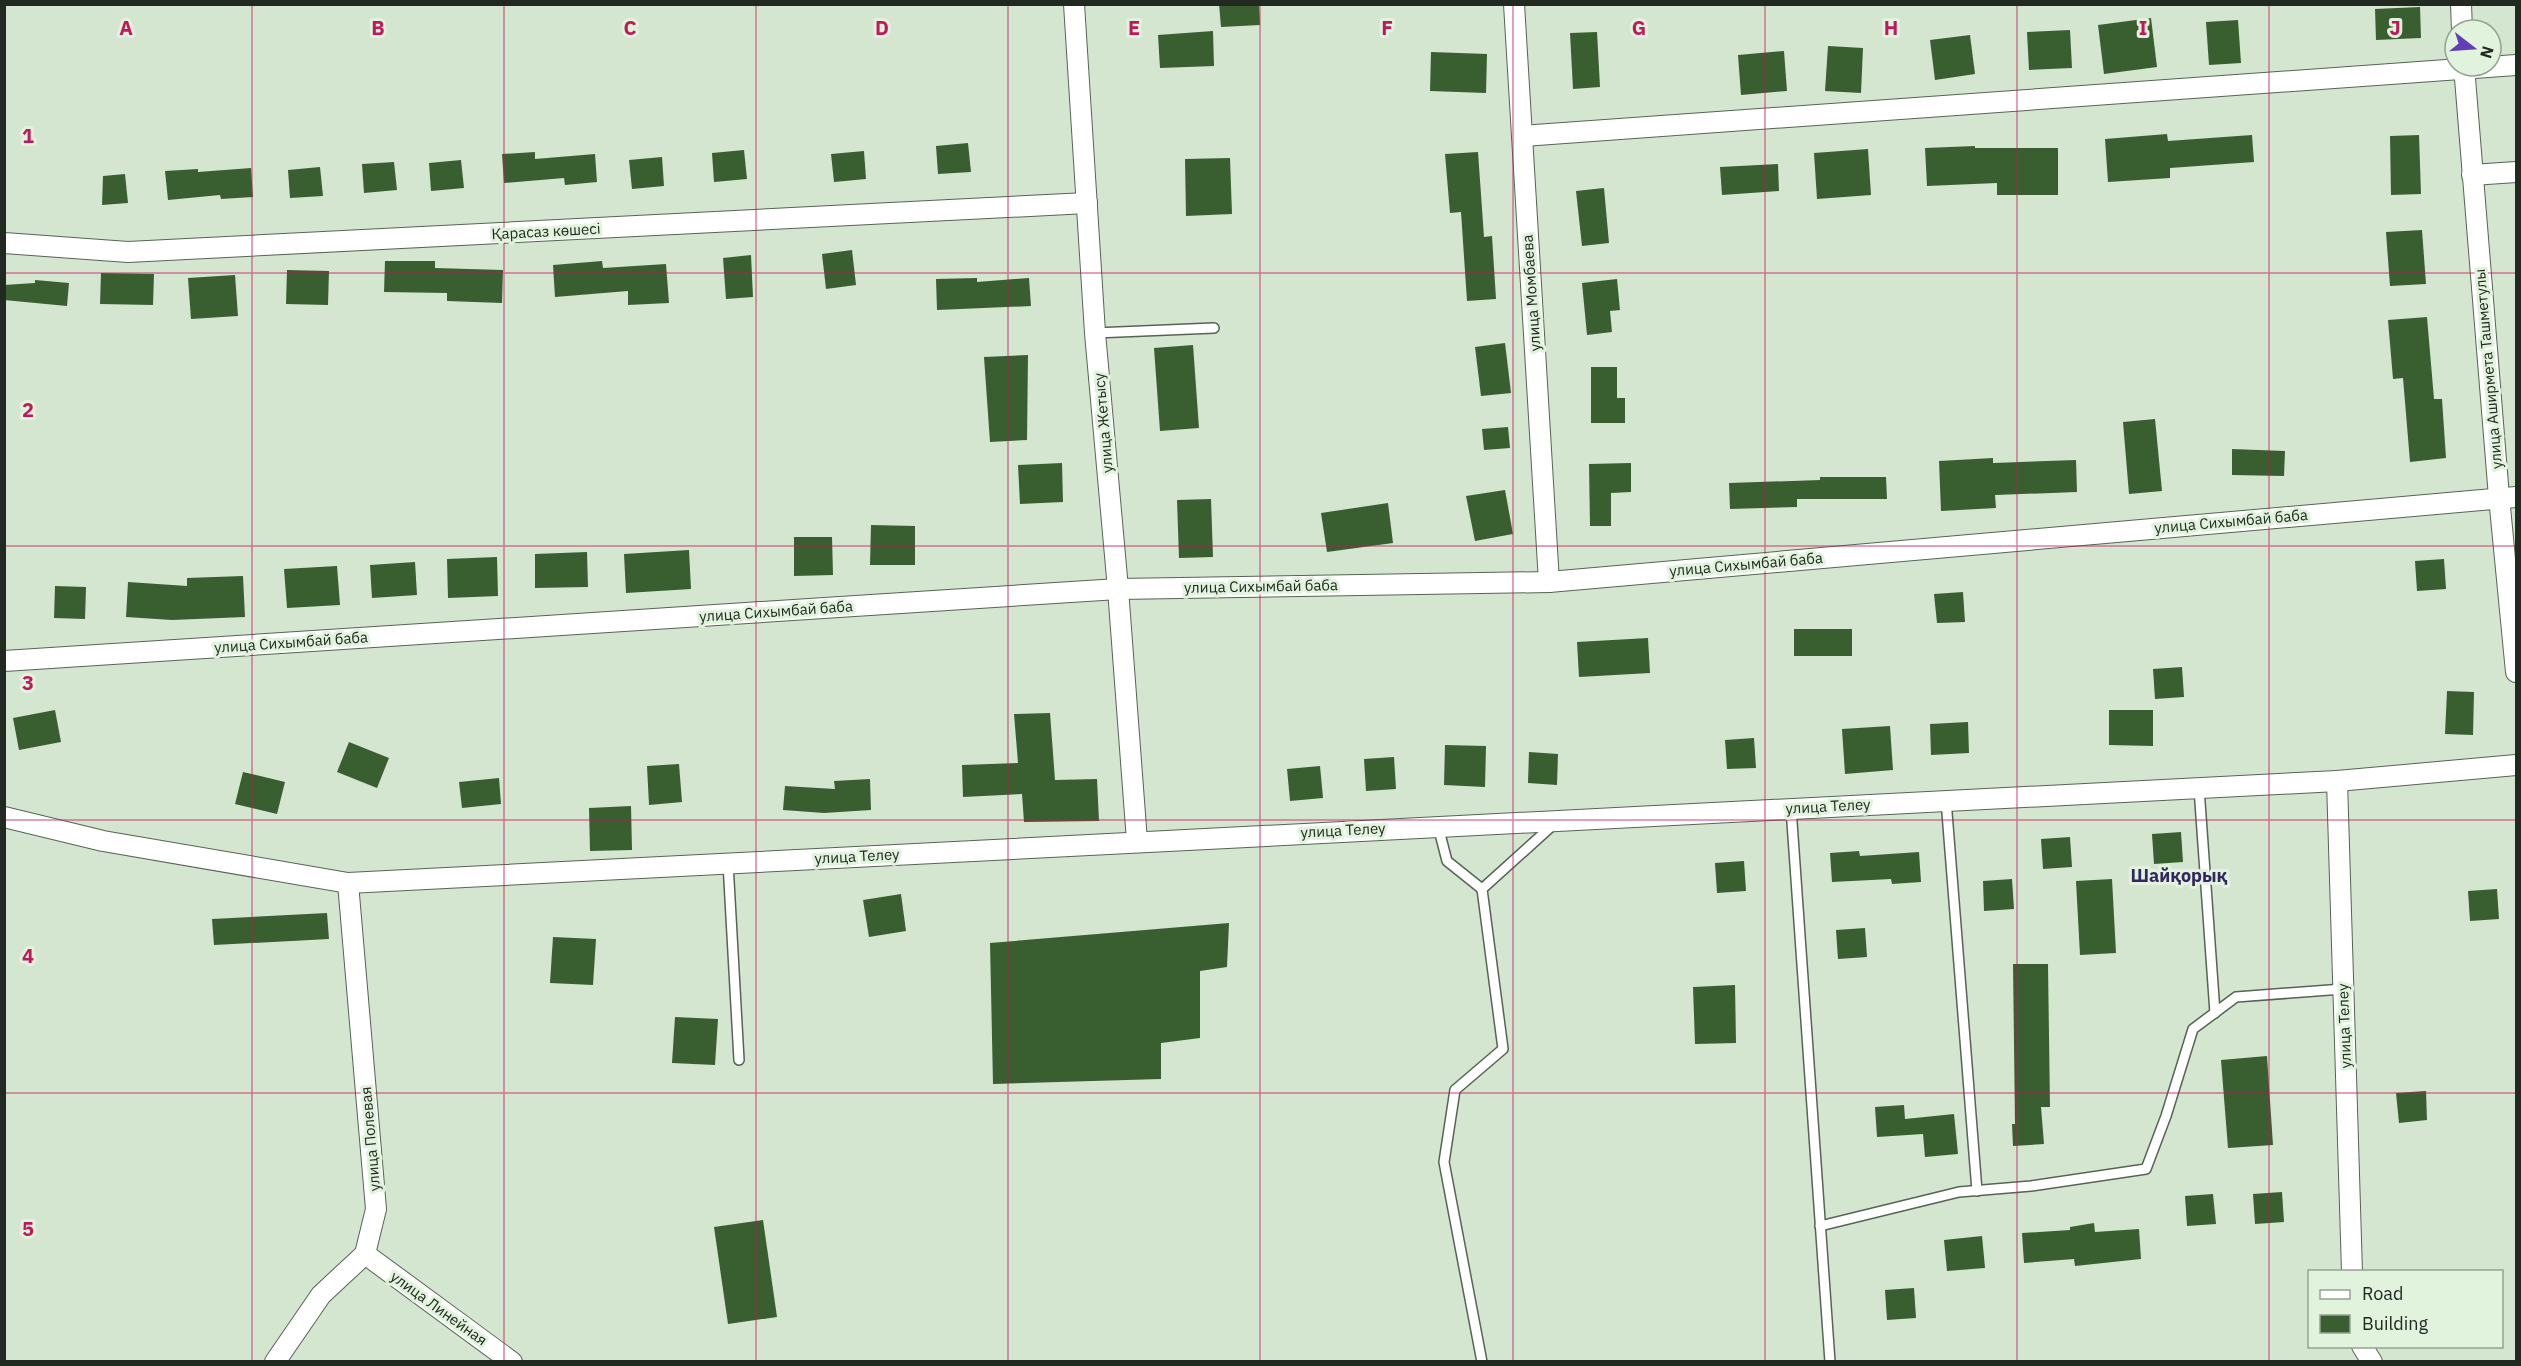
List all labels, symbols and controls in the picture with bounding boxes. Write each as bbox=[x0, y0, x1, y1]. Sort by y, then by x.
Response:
text: A bbox=[119, 14, 133, 41]
text: B bbox=[371, 14, 385, 41]
text: C bbox=[623, 14, 637, 41]
text: D bbox=[875, 14, 889, 41]
text: E bbox=[1128, 14, 1140, 41]
text: F bbox=[1381, 14, 1393, 41]
text: G bbox=[1632, 14, 1646, 41]
text: H bbox=[1884, 14, 1898, 41]
text: I bbox=[2139, 14, 2147, 41]
text: J bbox=[2389, 14, 2401, 41]
north arrow bbox=[2443, 18, 2503, 78]
text: N bbox=[2476, 44, 2499, 61]
text: 1 bbox=[22, 122, 34, 149]
street label: Қарасаз көшесі bbox=[491, 219, 601, 243]
street label: улица Момбаева bbox=[1517, 234, 1545, 352]
street label: улица Аширмета Ташметулы bbox=[2470, 268, 2506, 470]
street label: улица Жетысу bbox=[1089, 372, 1117, 474]
text: 2 bbox=[22, 396, 34, 423]
street label: улица Сихымбай баба bbox=[2153, 505, 2309, 537]
street label: улица Сихымбай баба bbox=[1668, 548, 1824, 580]
street label: улица Сихымбай баба bbox=[1184, 575, 1338, 597]
street label: улица Сихымбай баба bbox=[699, 596, 853, 626]
street label: улица Сихымбай баба bbox=[214, 627, 368, 657]
text: 3 bbox=[22, 669, 34, 696]
street label: улица Телеу bbox=[1785, 794, 1871, 818]
street label: улица Телеу bbox=[1300, 818, 1386, 842]
street label: улица Телеу bbox=[814, 844, 900, 868]
district label: Шайқорық bbox=[2131, 864, 2228, 887]
text: 4 bbox=[22, 942, 34, 969]
street label: улица Телеу bbox=[2333, 983, 2355, 1069]
street label: улица Полевая bbox=[356, 1086, 384, 1192]
text: 5 bbox=[22, 1215, 34, 1242]
street label: улица Линейная bbox=[387, 1267, 491, 1349]
legend bbox=[2308, 1270, 2503, 1348]
text: Road bbox=[2362, 1282, 2403, 1305]
text: Building bbox=[2362, 1312, 2429, 1335]

